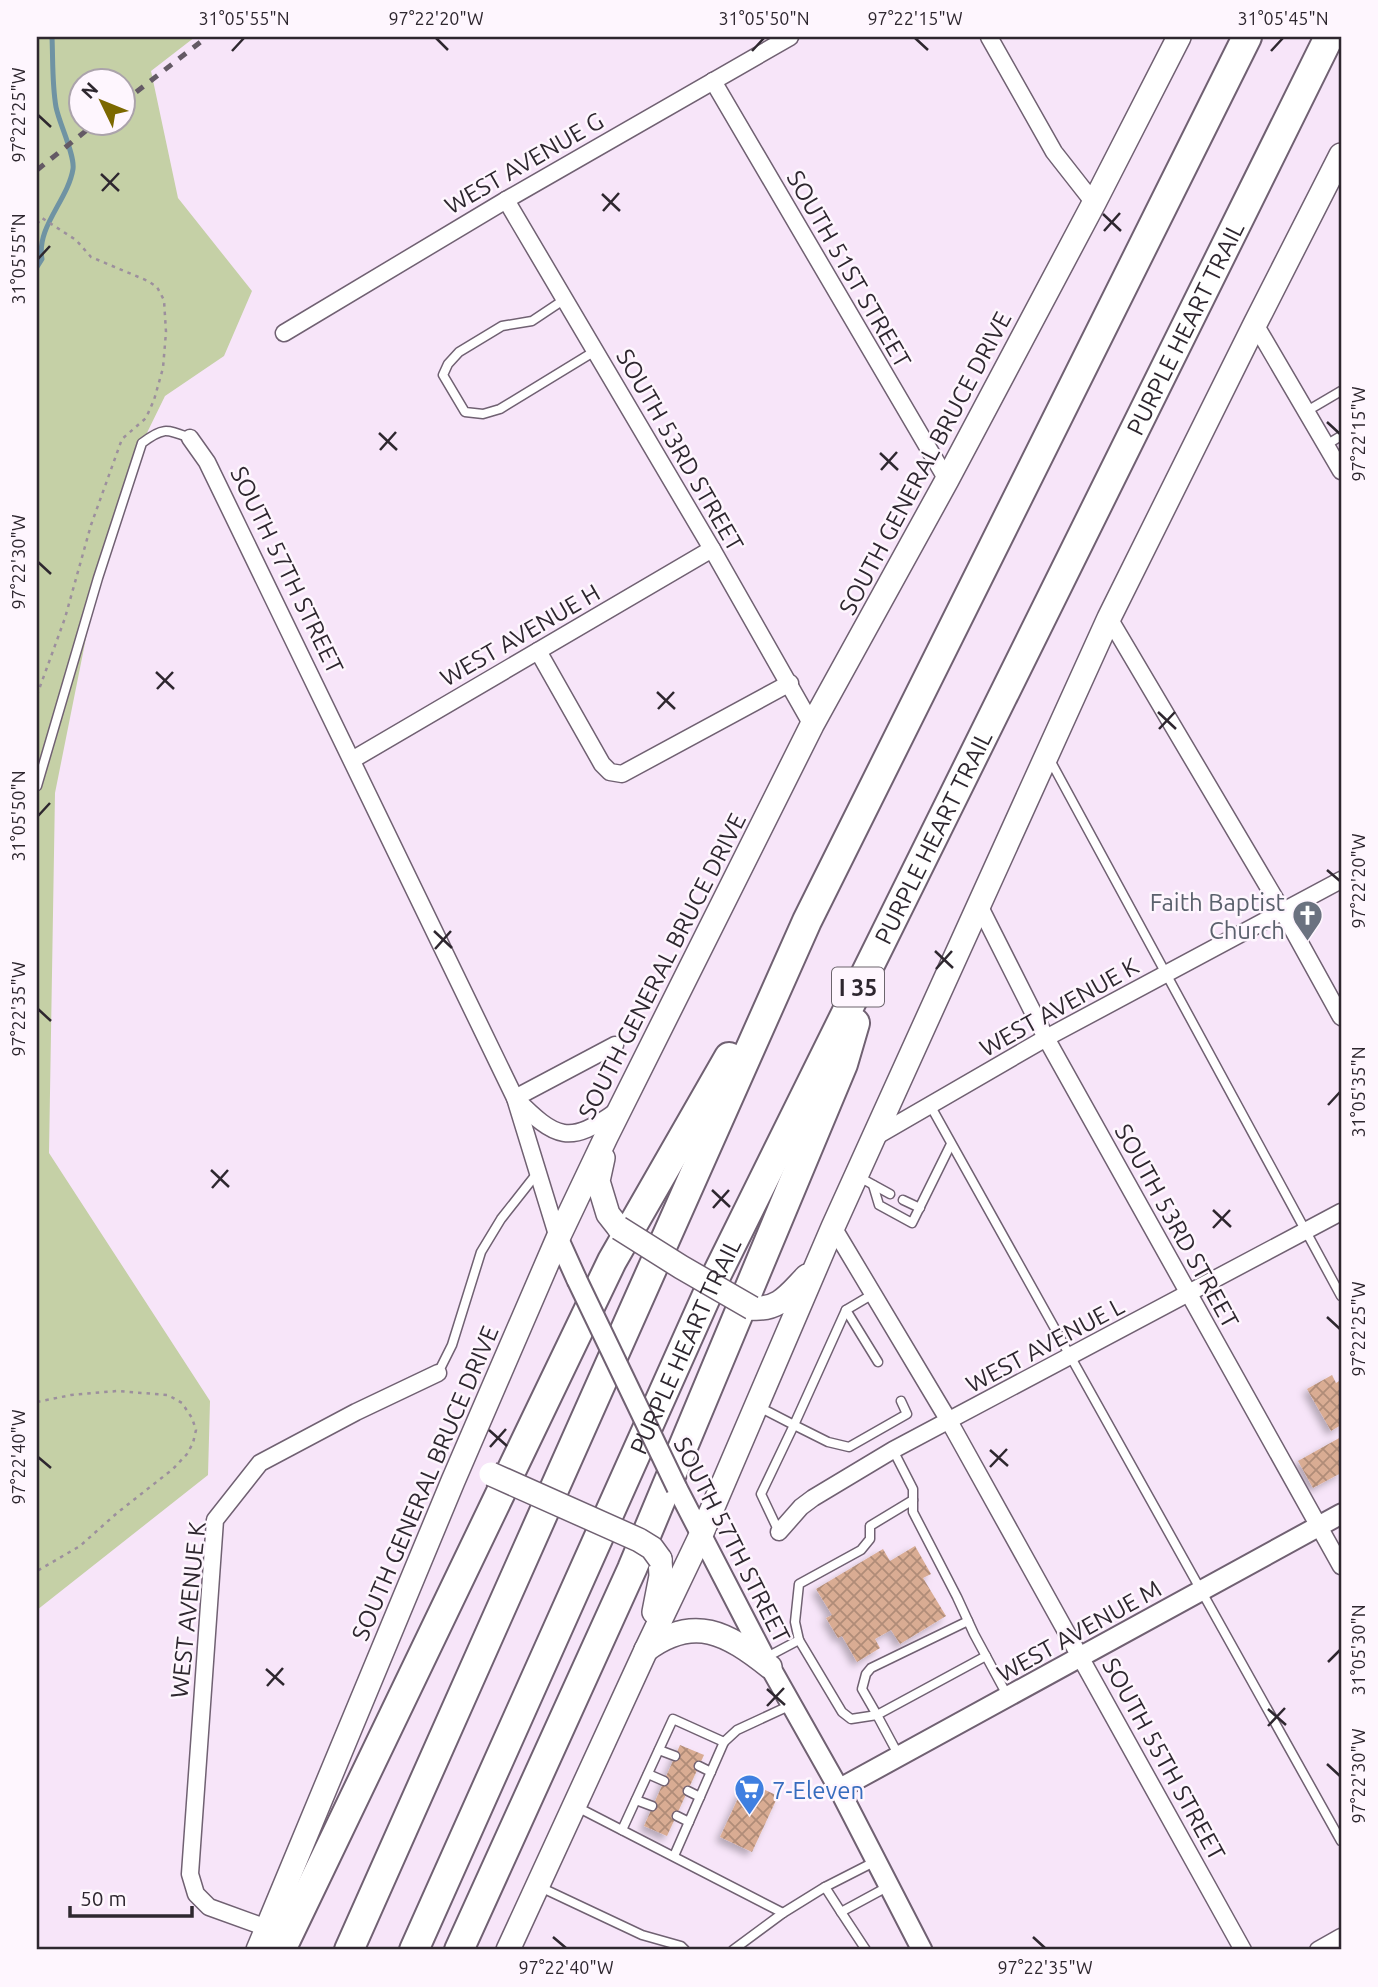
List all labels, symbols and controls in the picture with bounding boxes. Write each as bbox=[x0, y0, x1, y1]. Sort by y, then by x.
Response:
text: 31°05'55"N bbox=[198, 8, 290, 28]
text: 97°22'20"W bbox=[388, 8, 484, 28]
text: 31°05'50"N bbox=[718, 8, 810, 28]
text: 97°22'15"W bbox=[867, 8, 963, 28]
text: 31°05'45"N bbox=[1237, 8, 1329, 28]
north arrow bbox=[66, 66, 136, 136]
text: 97°22'25"W bbox=[8, 67, 28, 163]
text: N bbox=[77, 78, 102, 103]
street label: WEST AVENUE G bbox=[440, 107, 608, 219]
street label: SOUTH 51ST STREET bbox=[782, 166, 916, 372]
text: 31°05'55"N bbox=[8, 213, 28, 305]
street label: PURPLE HEART TRAIL bbox=[1121, 217, 1249, 439]
street label: SOUTH GENERAL BRUCE DRIVE bbox=[833, 307, 1017, 619]
street label: SOUTH 53RD STREET bbox=[611, 344, 749, 556]
text: 97°22'15"W bbox=[1348, 386, 1368, 482]
street label: SOUTH 57TH STREET bbox=[225, 462, 349, 678]
text: 97°22'30"W bbox=[8, 514, 28, 610]
street label: WEST AVENUE H bbox=[436, 578, 604, 692]
street label: PURPLE HEART TRAIL bbox=[869, 726, 997, 948]
text: 31°05'50"N bbox=[8, 770, 28, 862]
street label: SOUTH GENERAL BRUCE DRIVE bbox=[573, 809, 751, 1123]
text: 97°22'20"W bbox=[1348, 833, 1368, 929]
place label: Faith Baptist Church bbox=[1150, 889, 1286, 944]
church icon: Faith Baptist Church bbox=[1291, 899, 1325, 943]
street label: WEST AVENUE K bbox=[975, 952, 1143, 1062]
text: 97°22'35"W bbox=[8, 961, 28, 1057]
road number: I 35 bbox=[832, 968, 884, 1006]
text: 31°05'35"N bbox=[1348, 1046, 1368, 1138]
street label: SOUTH 53RD STREET bbox=[1110, 1119, 1244, 1333]
street label: PURPLE HEART TRAIL bbox=[624, 1234, 746, 1458]
text: 97°22'25"W bbox=[1348, 1281, 1368, 1377]
street label: WEST AVENUE L bbox=[962, 1292, 1128, 1398]
street label: SOUTH GENERAL BRUCE DRIVE bbox=[346, 1322, 504, 1644]
text: 97°22'40"W bbox=[8, 1409, 28, 1505]
street label: SOUTH 57TH STREET bbox=[668, 1433, 796, 1647]
street label: WEST AVENUE K bbox=[165, 1520, 211, 1700]
street label: WEST AVENUE M bbox=[992, 1575, 1166, 1687]
text: 31°05'30"N bbox=[1348, 1604, 1368, 1696]
street label: SOUTH 55TH STREET bbox=[1097, 1653, 1231, 1865]
text: 97°22'30"W bbox=[1348, 1728, 1368, 1824]
supermarket icon: 7-Eleven bbox=[732, 1773, 766, 1817]
place label: 7-Eleven bbox=[772, 1777, 864, 1804]
scale bar bbox=[70, 1875, 192, 1919]
text: 50 m bbox=[80, 1886, 127, 1910]
text: 97°22'40"W bbox=[518, 1957, 614, 1977]
text: 97°22'35"W bbox=[997, 1957, 1093, 1977]

